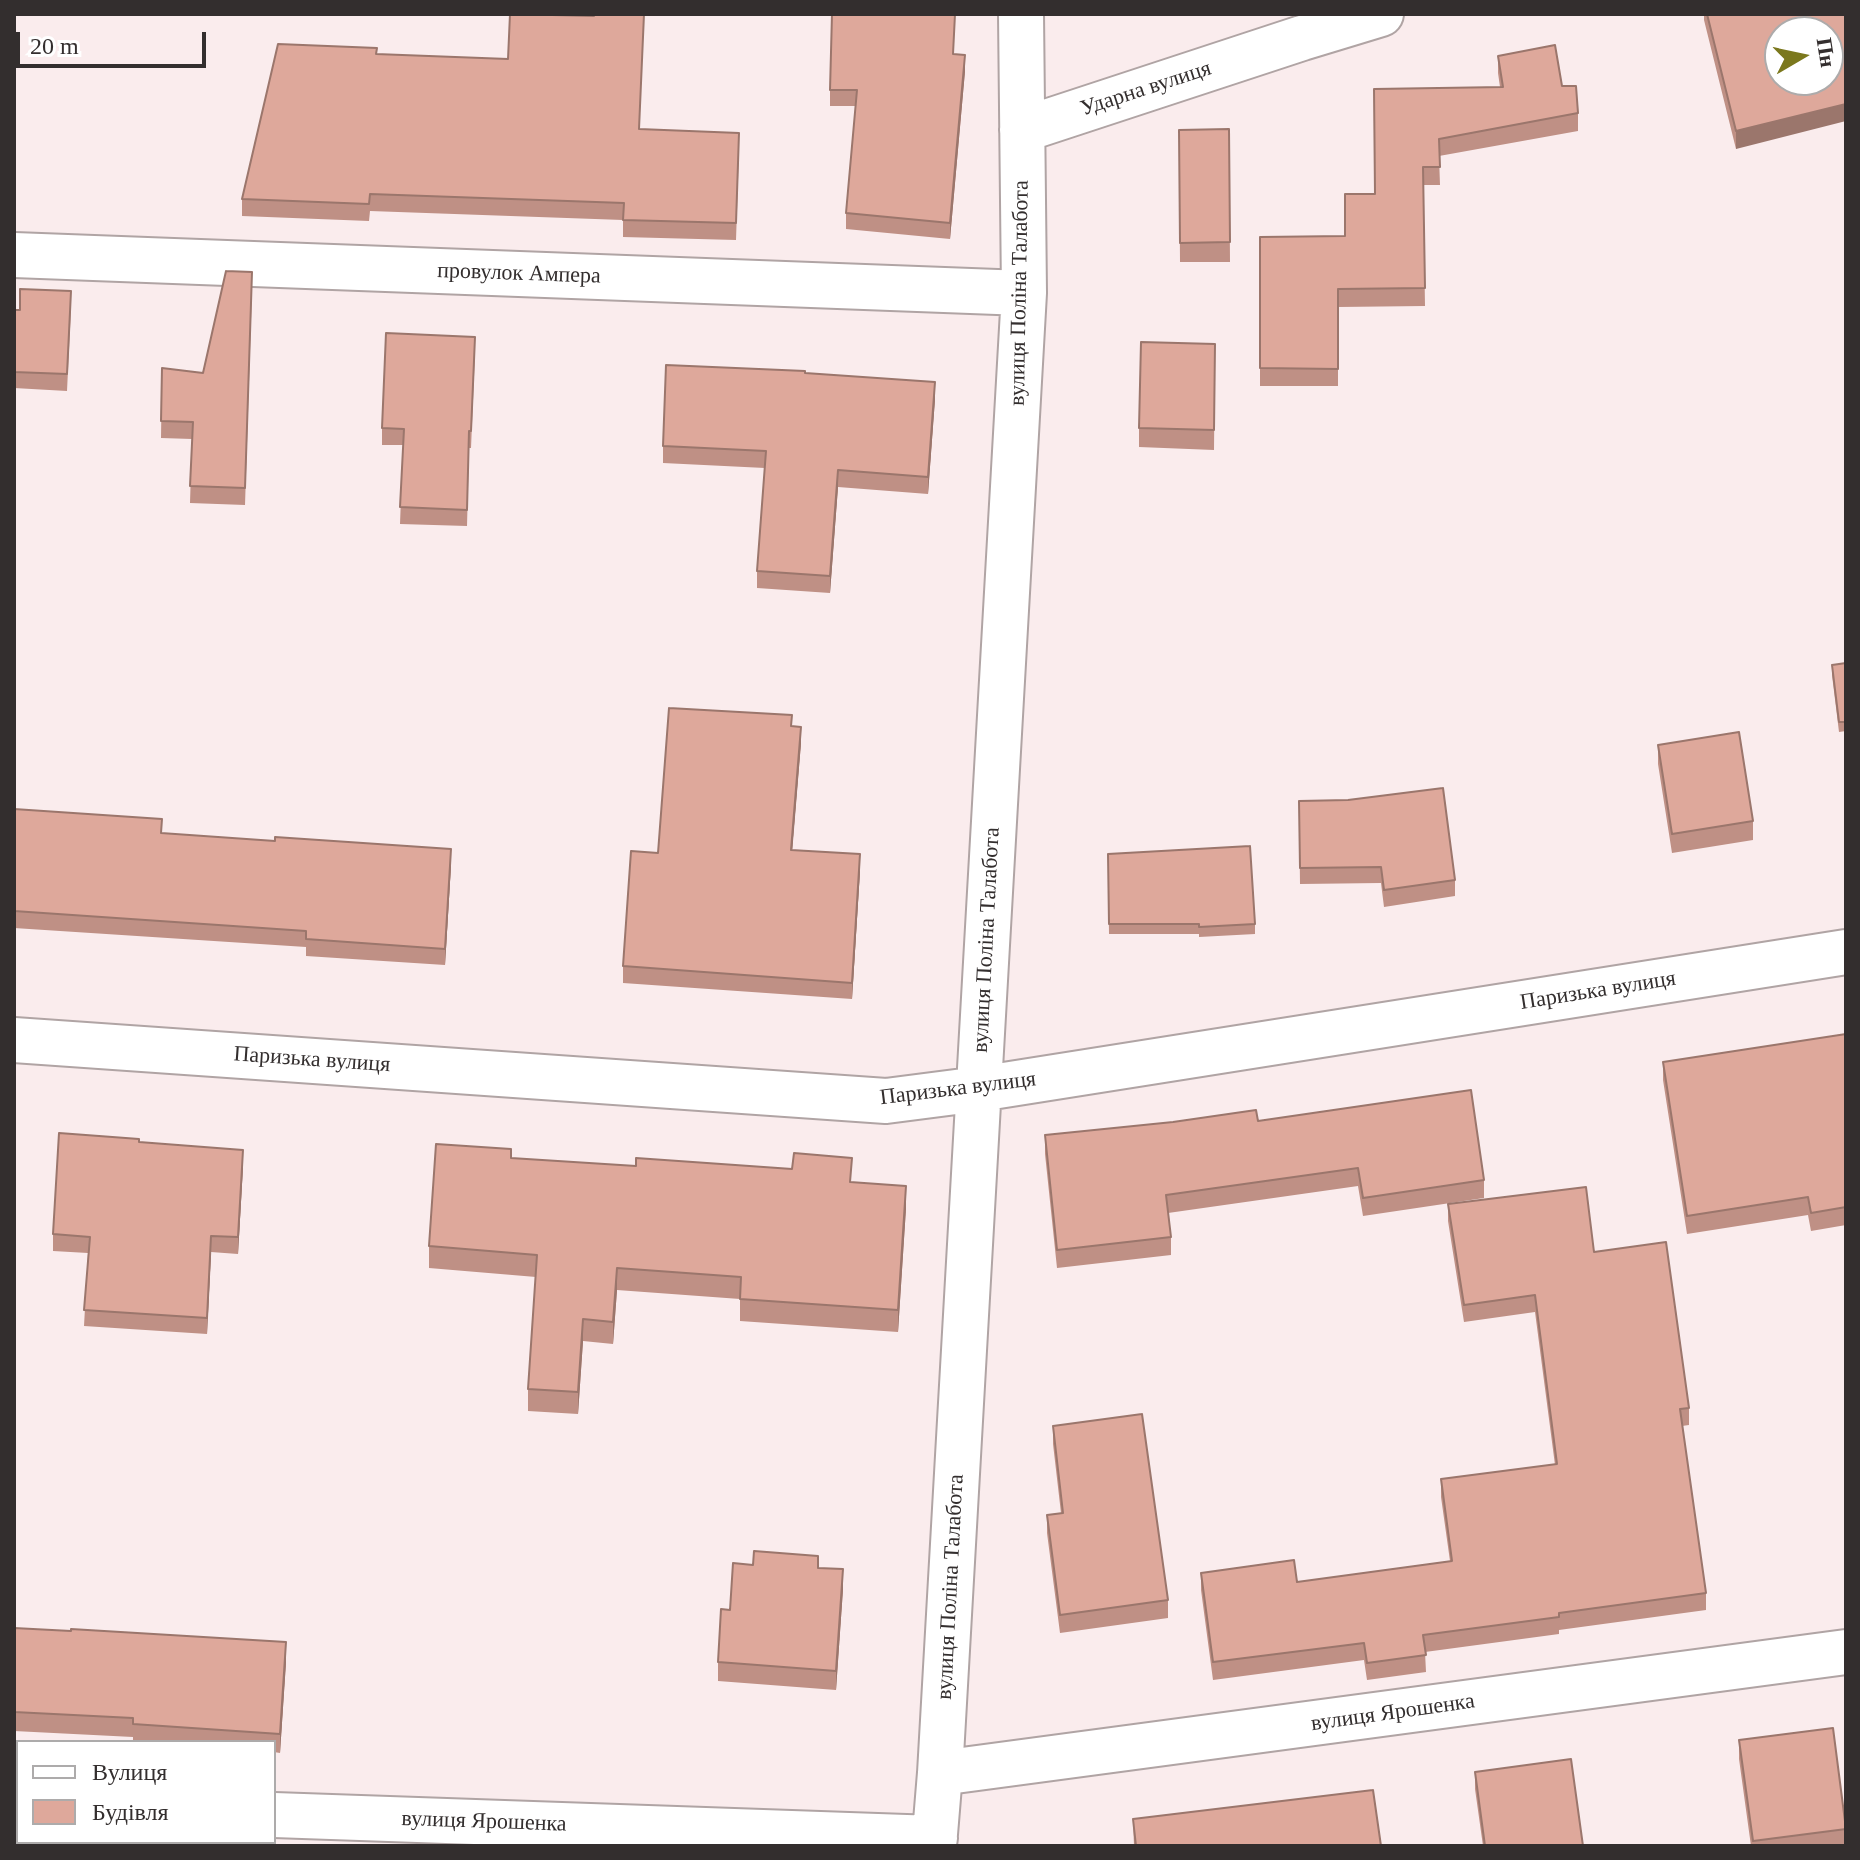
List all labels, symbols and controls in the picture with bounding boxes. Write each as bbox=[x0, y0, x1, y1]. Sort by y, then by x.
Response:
scale bar bbox=[20, 16, 210, 66]
north arrow bbox=[1764, 16, 1844, 96]
text: 20 m bbox=[30, 33, 79, 59]
text: Пн bbox=[1812, 36, 1841, 69]
street label: Ударна вулиця bbox=[1077, 55, 1215, 123]
street label: вулиця Поліна Талабота bbox=[1005, 180, 1035, 406]
street label: провулок Ампера bbox=[437, 258, 601, 290]
street label: вулиця Поліна Талабота bbox=[968, 827, 1006, 1053]
street label: Паризька вулиця bbox=[1518, 966, 1678, 1016]
street label: Паризька вулиця bbox=[233, 1041, 391, 1079]
street label: Паризька вулиця bbox=[878, 1066, 1038, 1112]
street label: вулиця Поліна Талабота bbox=[932, 1474, 970, 1700]
street label: вулиця Ярошенка bbox=[1309, 1688, 1477, 1738]
legend bbox=[16, 1740, 276, 1844]
text: Вулиця bbox=[92, 1759, 167, 1785]
text: Будівля bbox=[92, 1799, 169, 1825]
street label: вулиця Ярошенка bbox=[401, 1806, 567, 1838]

